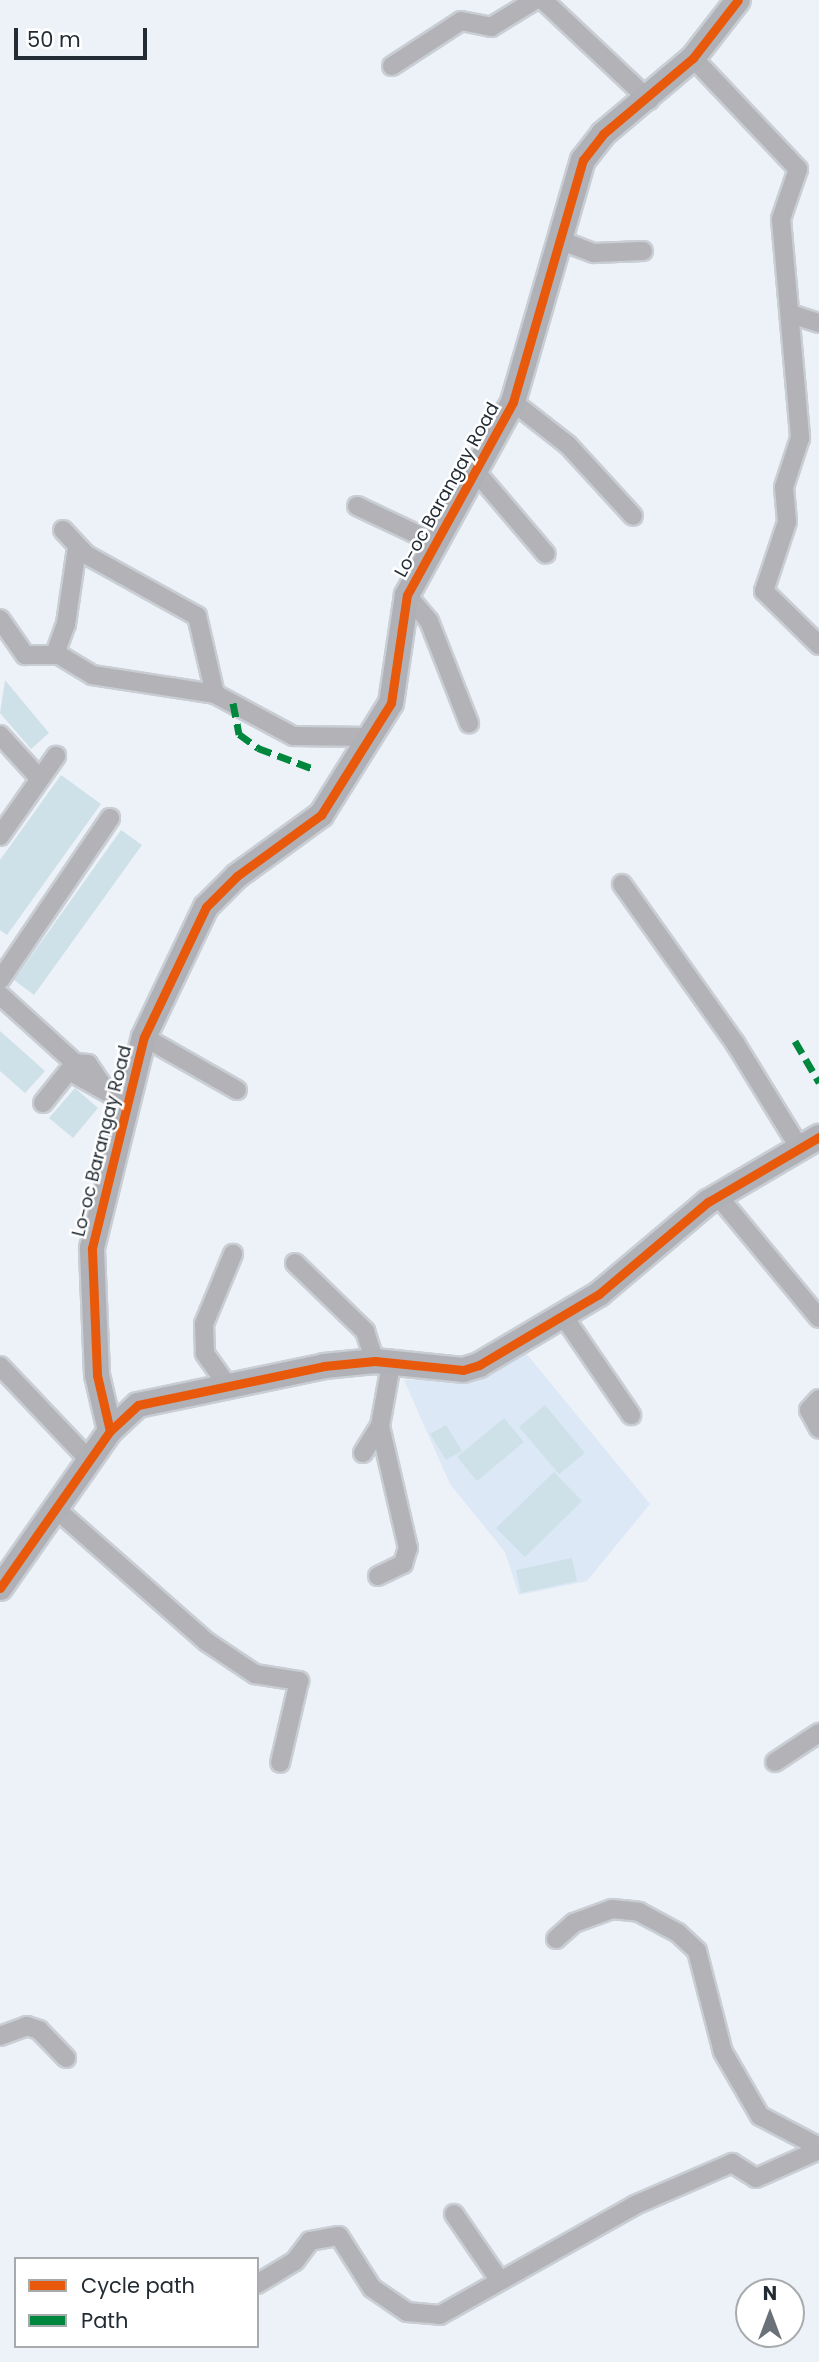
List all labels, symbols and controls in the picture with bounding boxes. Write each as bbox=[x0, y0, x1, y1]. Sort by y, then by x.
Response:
scale bar bbox=[18, 14, 150, 58]
text: 50 m bbox=[27, 25, 81, 54]
street label: Lo-oc Barangay Road bbox=[390, 399, 504, 581]
street label: Lo-oc Barangay Road bbox=[68, 1043, 136, 1239]
legend bbox=[14, 2257, 259, 2348]
text: Cycle path bbox=[81, 2271, 195, 2300]
north arrow bbox=[735, 2278, 805, 2348]
text: N bbox=[763, 2280, 777, 2307]
text: Path bbox=[81, 2306, 128, 2335]

